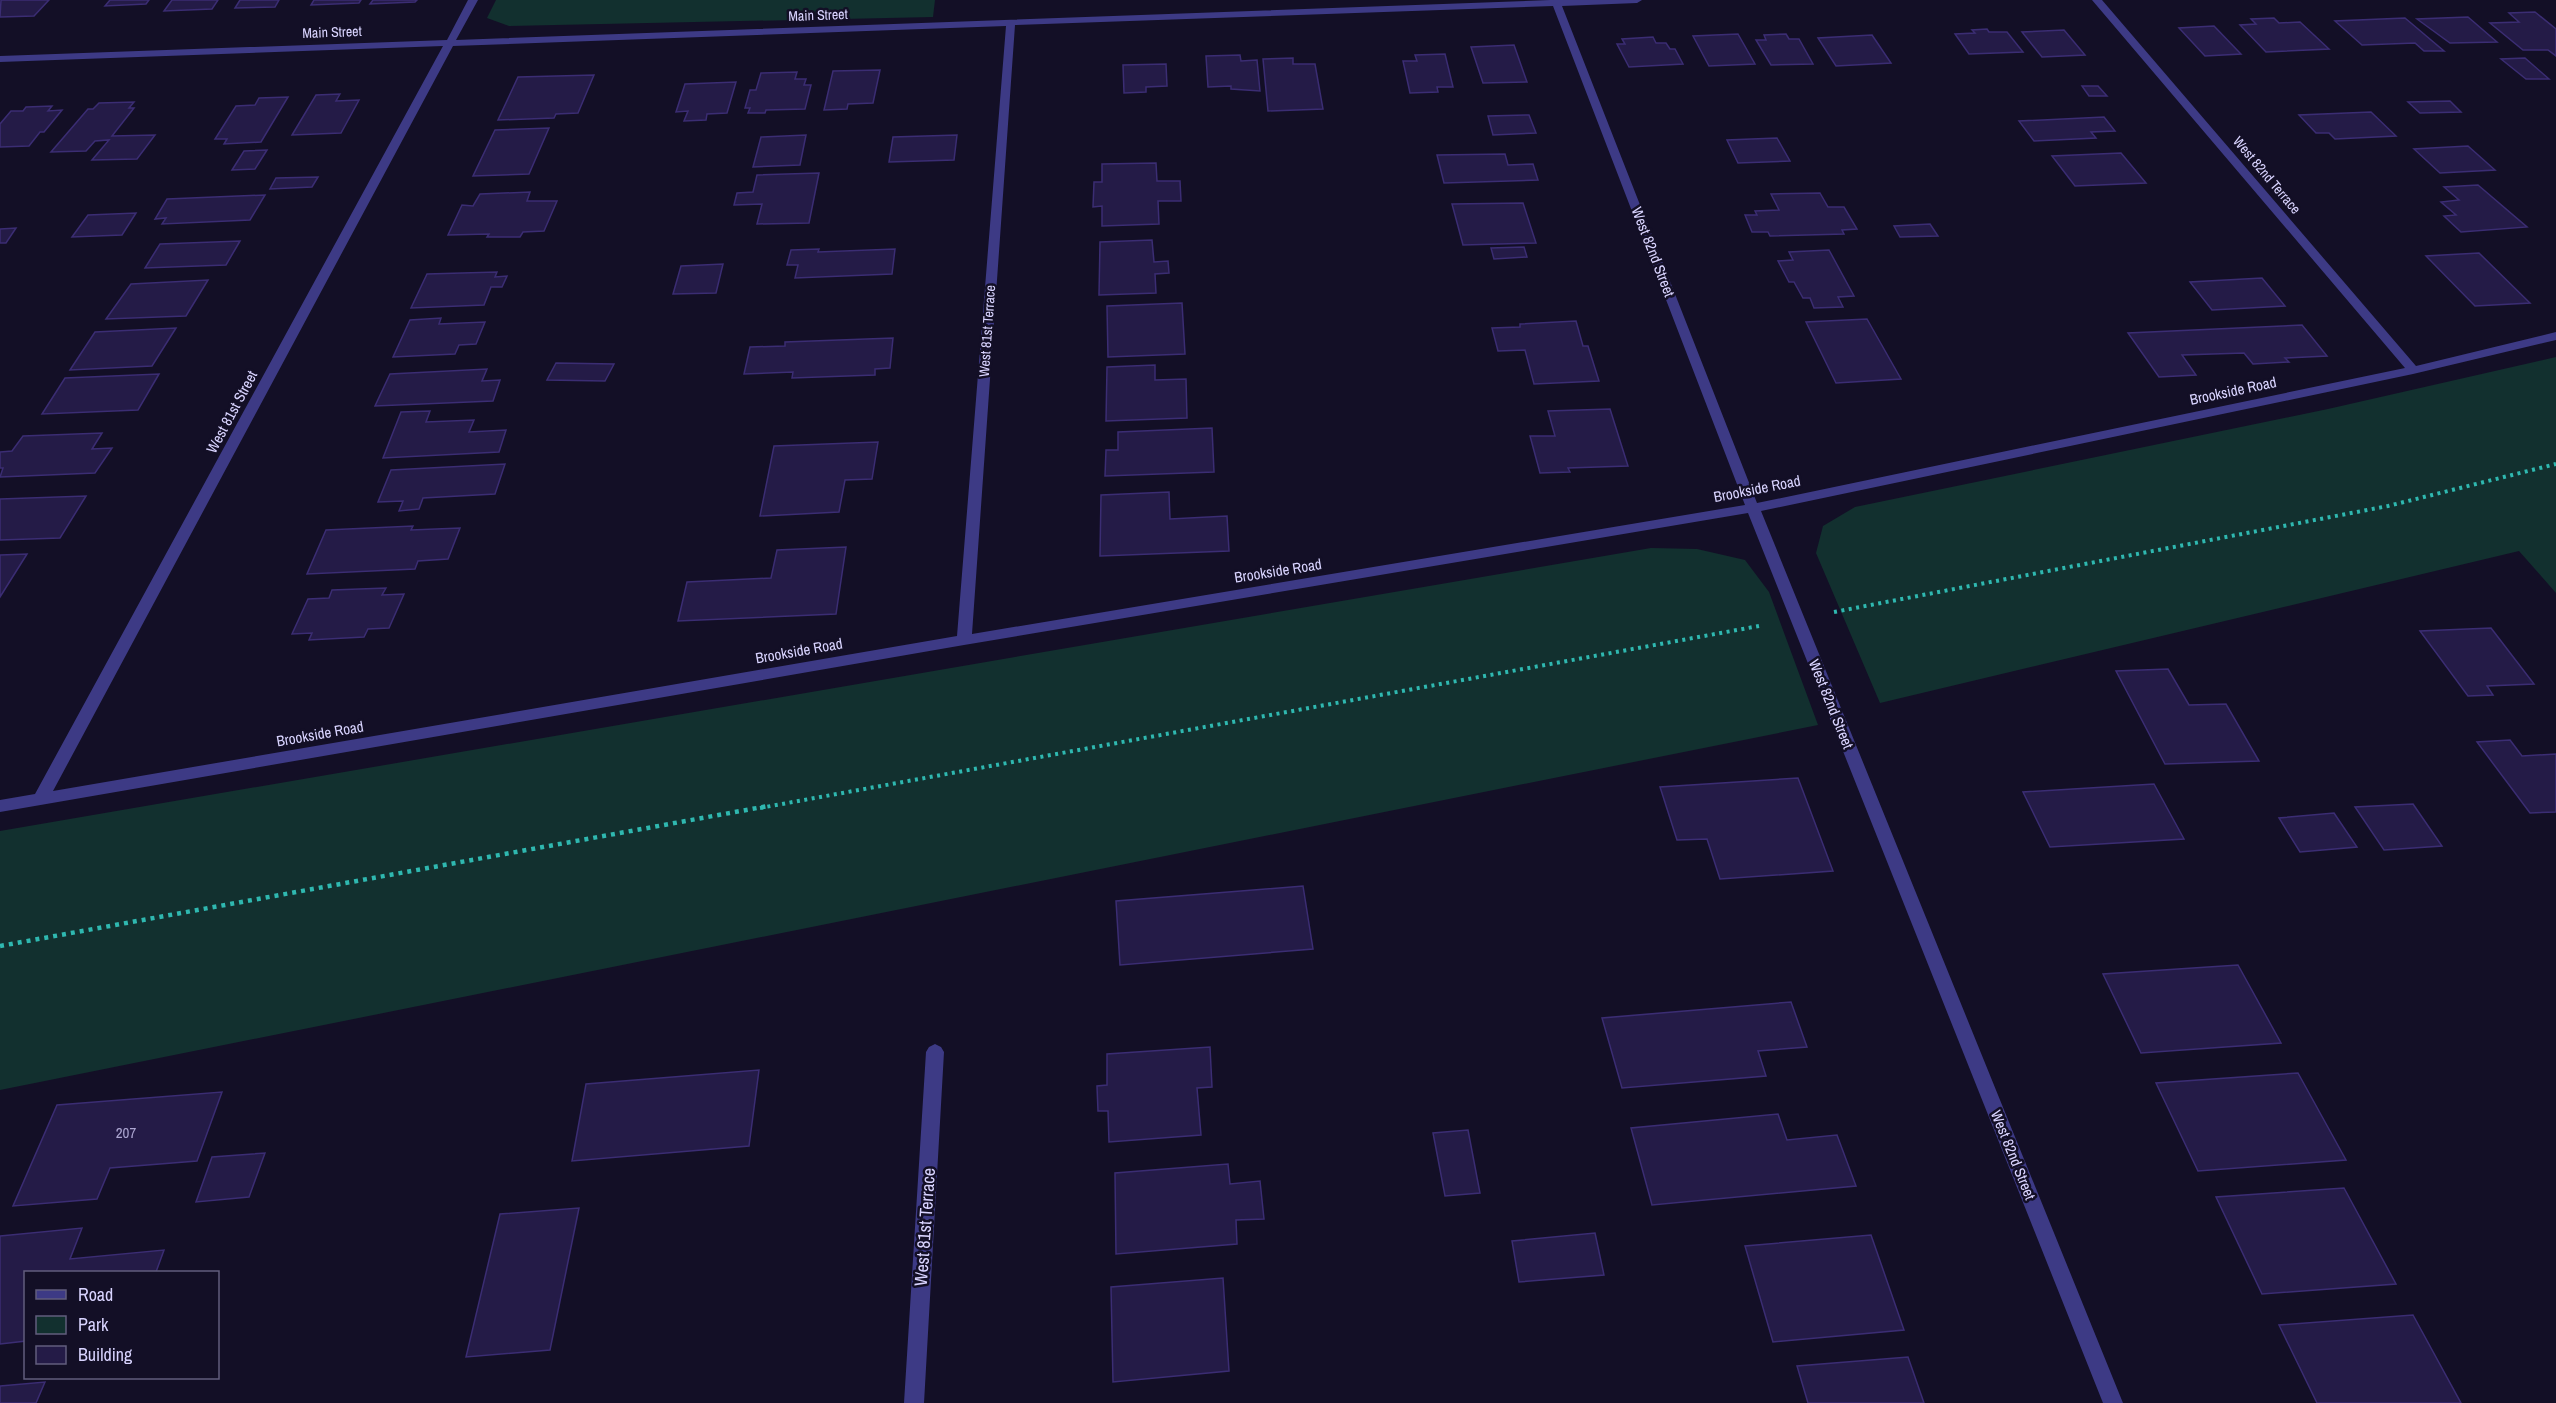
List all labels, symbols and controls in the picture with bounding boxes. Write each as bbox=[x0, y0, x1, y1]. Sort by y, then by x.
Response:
street label: Main Street bbox=[788, 5, 848, 25]
street label: Main Street bbox=[302, 22, 362, 42]
street label: West 82nd Terrace bbox=[2229, 132, 2305, 218]
street label: West 82nd Street bbox=[1627, 204, 1680, 300]
street label: West 81st Terrace bbox=[975, 284, 999, 378]
street label: West 81st Street bbox=[201, 366, 262, 457]
street label: Brookside Road bbox=[2188, 371, 2278, 410]
street label: Brookside Road bbox=[1712, 470, 1802, 507]
street label: Brookside Road bbox=[1233, 553, 1323, 588]
street label: Brookside Road bbox=[754, 633, 844, 669]
street label: West 82nd Street bbox=[1804, 656, 1859, 752]
street label: Brookside Road bbox=[275, 716, 365, 752]
street label: West 82nd Street bbox=[1986, 1107, 2041, 1203]
house number: 207 bbox=[116, 1122, 136, 1143]
street label: West 81st Terrace bbox=[908, 1167, 941, 1287]
legend bbox=[24, 1271, 219, 1379]
text: Road bbox=[78, 1282, 113, 1307]
text: Park bbox=[78, 1312, 109, 1337]
text: Building bbox=[78, 1342, 133, 1367]

